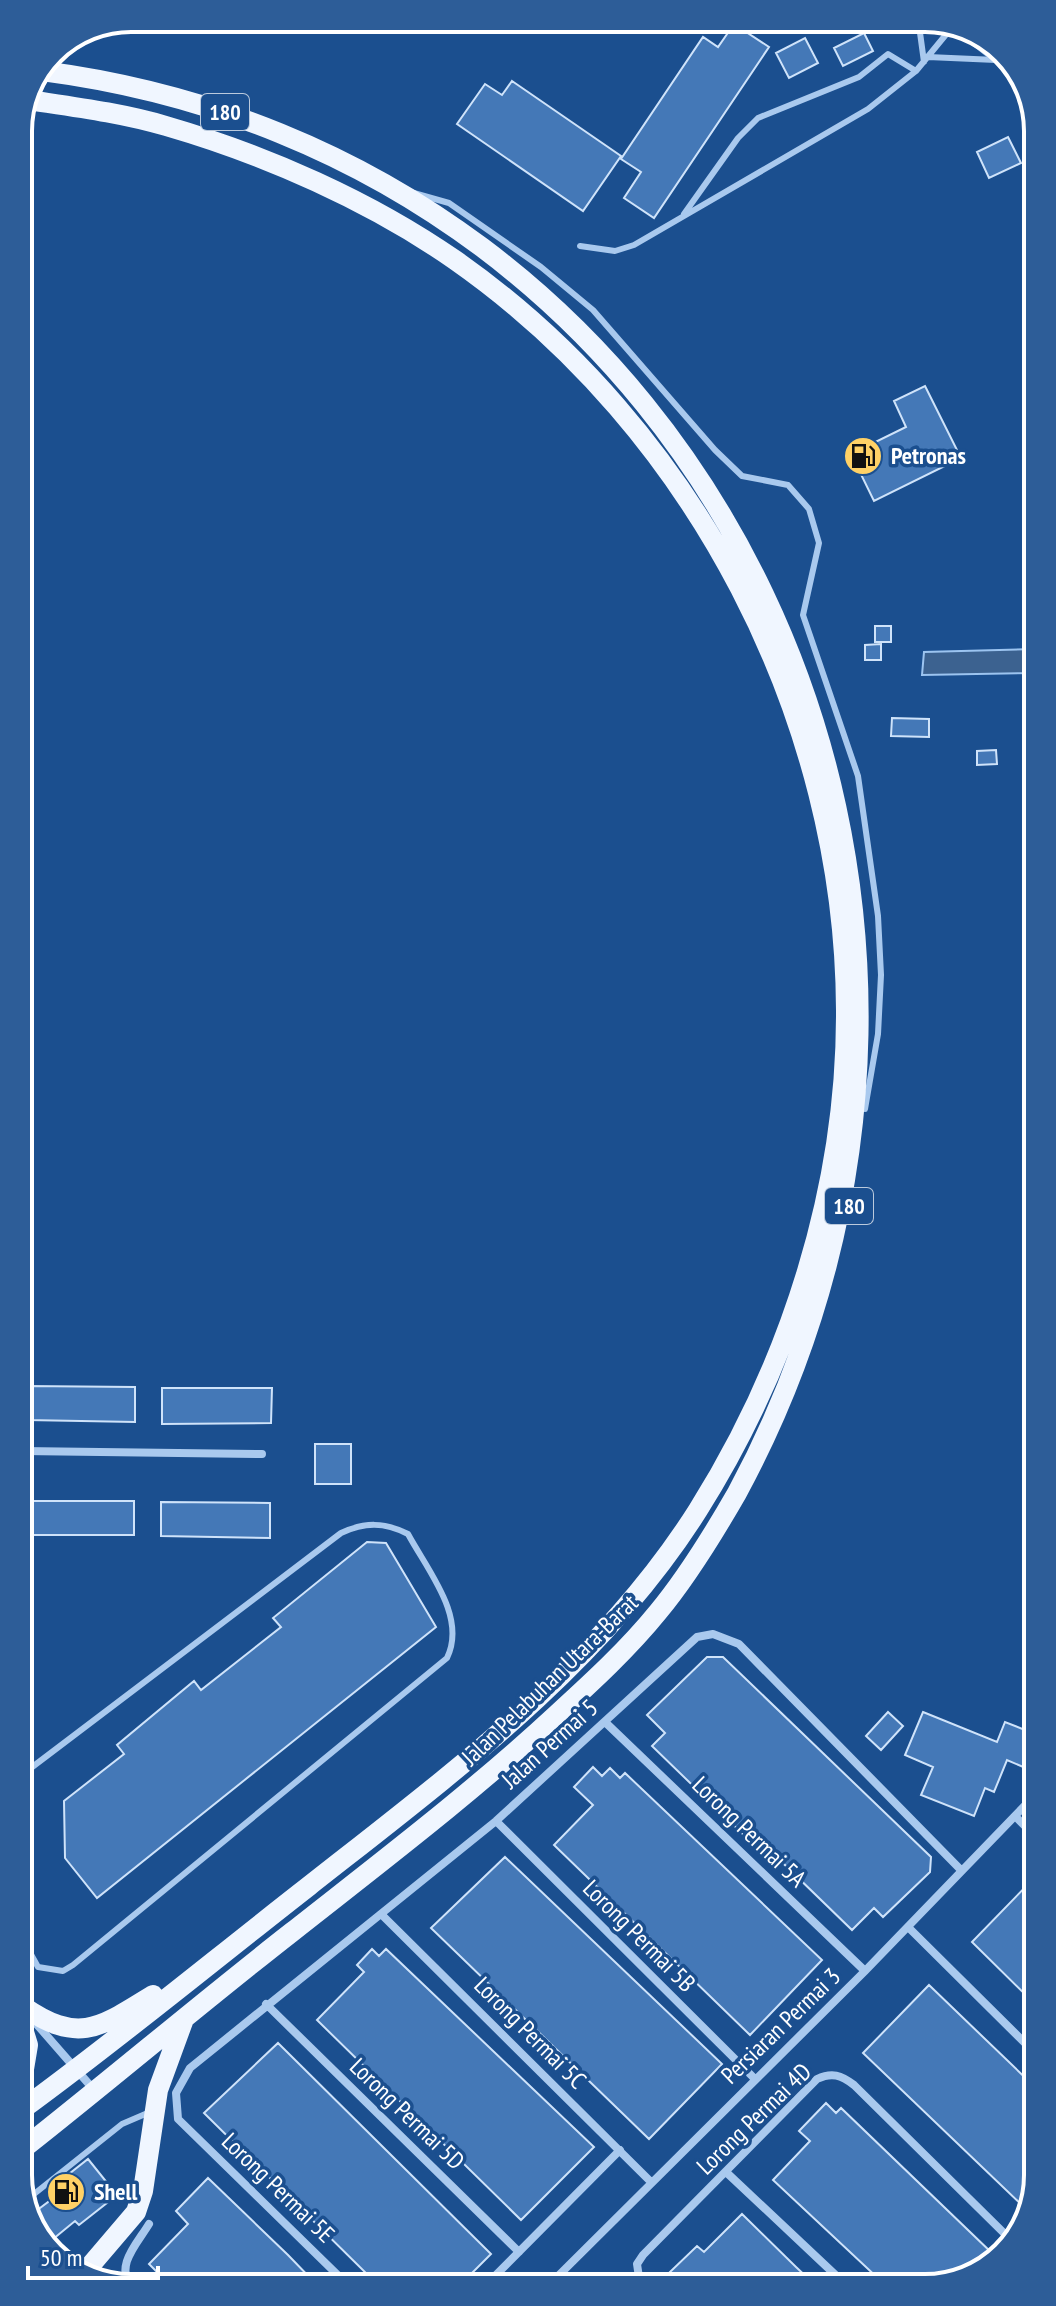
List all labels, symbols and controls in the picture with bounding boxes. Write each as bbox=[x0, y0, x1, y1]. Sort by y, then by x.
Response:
road number: 180 bbox=[201, 94, 249, 130]
fuel station icon: Petronas bbox=[842, 435, 884, 477]
place label: Petronas bbox=[891, 440, 966, 471]
road number: 180 bbox=[825, 1188, 873, 1224]
street label: Jalan Pelabuhan Utara-Barat bbox=[454, 1587, 645, 1773]
street label: Jalan Permai 5 bbox=[494, 1692, 604, 1796]
street label: Lorong Permai 5A bbox=[686, 1770, 813, 1894]
street label: Lorong Permai 5B bbox=[577, 1873, 702, 1998]
street label: Persiaran Permai 3 bbox=[714, 1961, 847, 2090]
street label: Lorong Permai 5C bbox=[468, 1970, 593, 2095]
street label: Lorong Permai 5D bbox=[343, 2051, 471, 2176]
street label: Lorong Permai 4D bbox=[690, 2056, 818, 2181]
street label: Lorong Permai 5E bbox=[215, 2126, 341, 2249]
fuel station icon: Shell bbox=[45, 2171, 87, 2213]
place label: Shell bbox=[94, 2176, 137, 2207]
scale bar bbox=[28, 2230, 158, 2280]
text: 50 m bbox=[40, 2242, 82, 2273]

